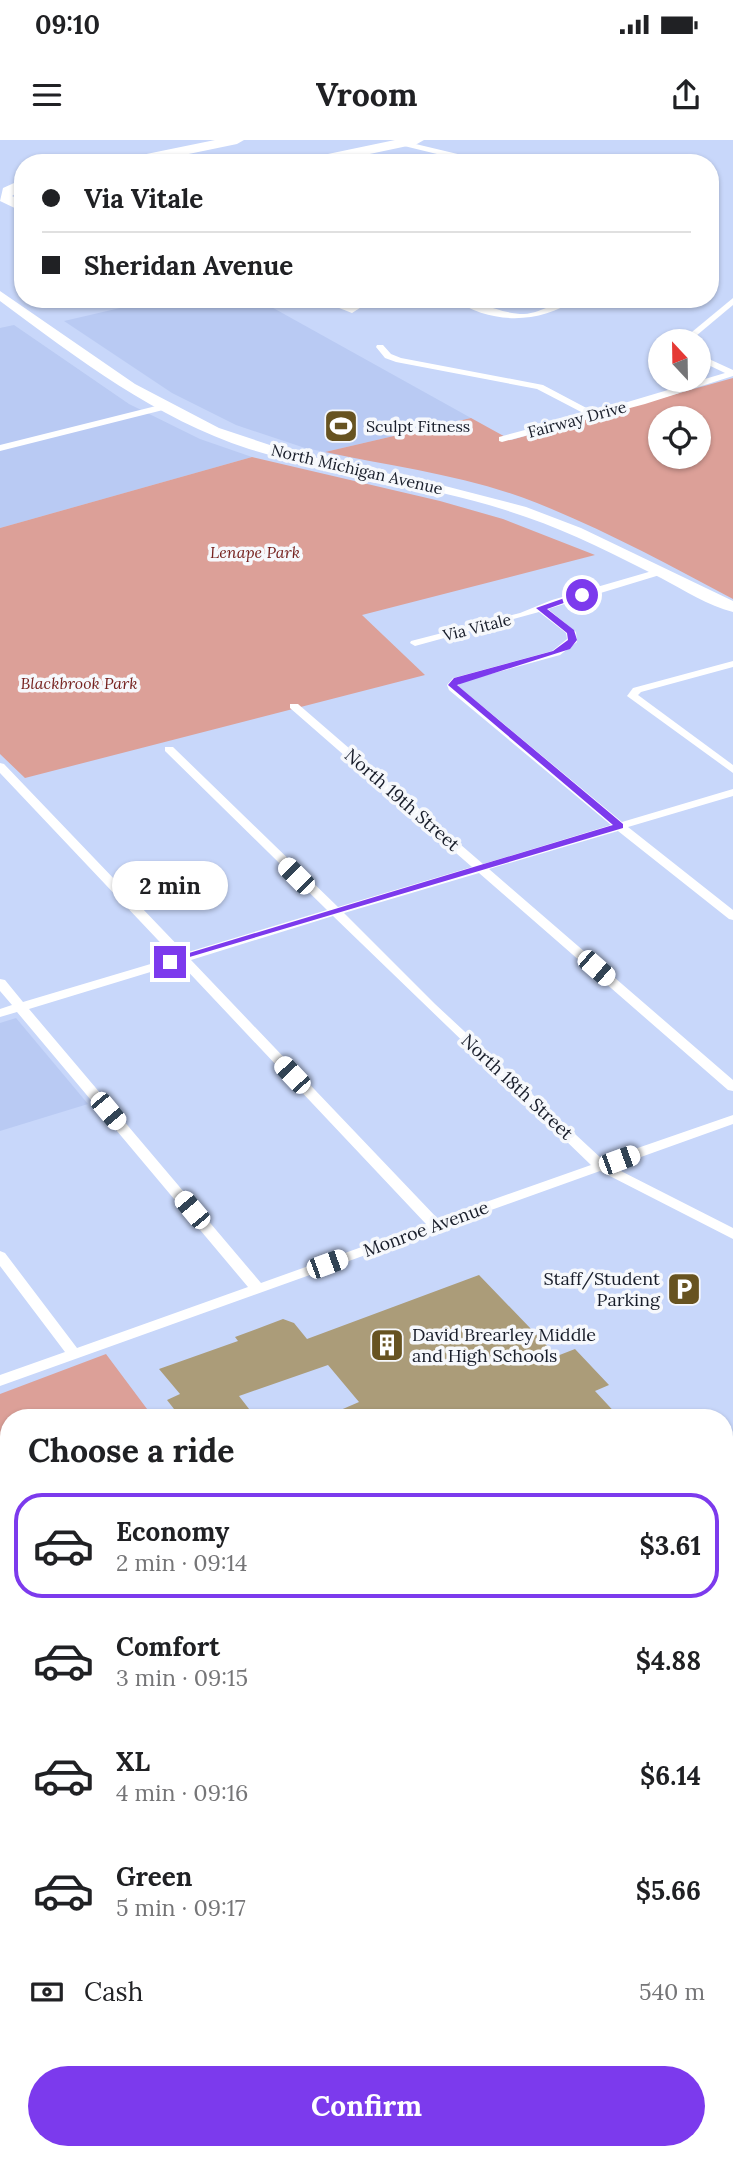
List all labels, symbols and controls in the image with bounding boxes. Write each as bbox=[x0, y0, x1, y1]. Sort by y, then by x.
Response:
text: 09:10 bbox=[35, 8, 100, 41]
text: Vroom bbox=[316, 74, 417, 115]
icon: menu bbox=[28, 76, 66, 114]
icon: share bbox=[667, 76, 705, 114]
text: Via Vitale bbox=[84, 182, 203, 215]
text: Sheridan Avenue bbox=[84, 249, 293, 282]
north arrow bbox=[648, 329, 710, 392]
map controls bbox=[648, 329, 711, 469]
street label: Fairway Drive bbox=[525, 396, 629, 442]
button: locate bbox=[648, 406, 711, 469]
sports icon: Sculpt Fitness bbox=[322, 407, 360, 445]
place label: Sculpt Fitness bbox=[366, 416, 470, 436]
street label: North Michigan Avenue bbox=[269, 440, 445, 499]
park label: Lenape Park bbox=[210, 542, 300, 562]
route start bbox=[566, 579, 598, 611]
street label: Via Vitale bbox=[440, 609, 513, 645]
park label: Blackbrook Park bbox=[20, 673, 138, 693]
street label: North 19th Street bbox=[340, 743, 465, 856]
car bbox=[274, 854, 319, 898]
callout: 2 min bbox=[112, 860, 228, 910]
text: 2 min bbox=[139, 871, 201, 900]
route end bbox=[154, 946, 186, 978]
car bbox=[574, 946, 619, 990]
street label: North 18th Street bbox=[457, 1029, 578, 1144]
car bbox=[270, 1052, 315, 1098]
car bbox=[87, 1088, 130, 1134]
car bbox=[596, 1143, 643, 1177]
car bbox=[171, 1187, 214, 1233]
street label: Monroe Avenue bbox=[360, 1195, 492, 1262]
car bbox=[304, 1247, 351, 1281]
place label: Staff/Student Parking bbox=[543, 1267, 661, 1311]
parking icon: Staff/Student Parking bbox=[665, 1270, 703, 1308]
place label: David Brearley Middle and High Schools bbox=[412, 1323, 596, 1367]
building icon: David Brearley Middle and High Schools bbox=[368, 1326, 406, 1364]
text: Choose a ride bbox=[28, 1430, 235, 1471]
icon: car bbox=[32, 1514, 95, 1577]
text: Economy bbox=[116, 1515, 229, 1548]
text: $3.61 bbox=[640, 1529, 701, 1562]
text: 2 min · 09:14 bbox=[116, 1548, 247, 1577]
icon: car bbox=[32, 1629, 95, 1692]
text: Comfort bbox=[116, 1630, 220, 1663]
text: $4.88 bbox=[636, 1644, 701, 1677]
text: 3 min · 09:15 bbox=[116, 1663, 248, 1692]
icon: car bbox=[32, 1744, 95, 1807]
text: XL bbox=[116, 1745, 150, 1778]
text: $6.14 bbox=[640, 1759, 701, 1792]
text: 4 min · 09:16 bbox=[116, 1778, 248, 1807]
icon: car bbox=[32, 1859, 95, 1922]
text: Green bbox=[116, 1860, 192, 1893]
text: $5.66 bbox=[636, 1874, 701, 1907]
text: 5 min · 09:17 bbox=[116, 1893, 246, 1922]
icon: cash bbox=[28, 1973, 66, 2011]
text: Cash bbox=[84, 1975, 143, 2008]
text: 540 m bbox=[639, 1977, 705, 2006]
button: Confirm bbox=[28, 2066, 705, 2146]

